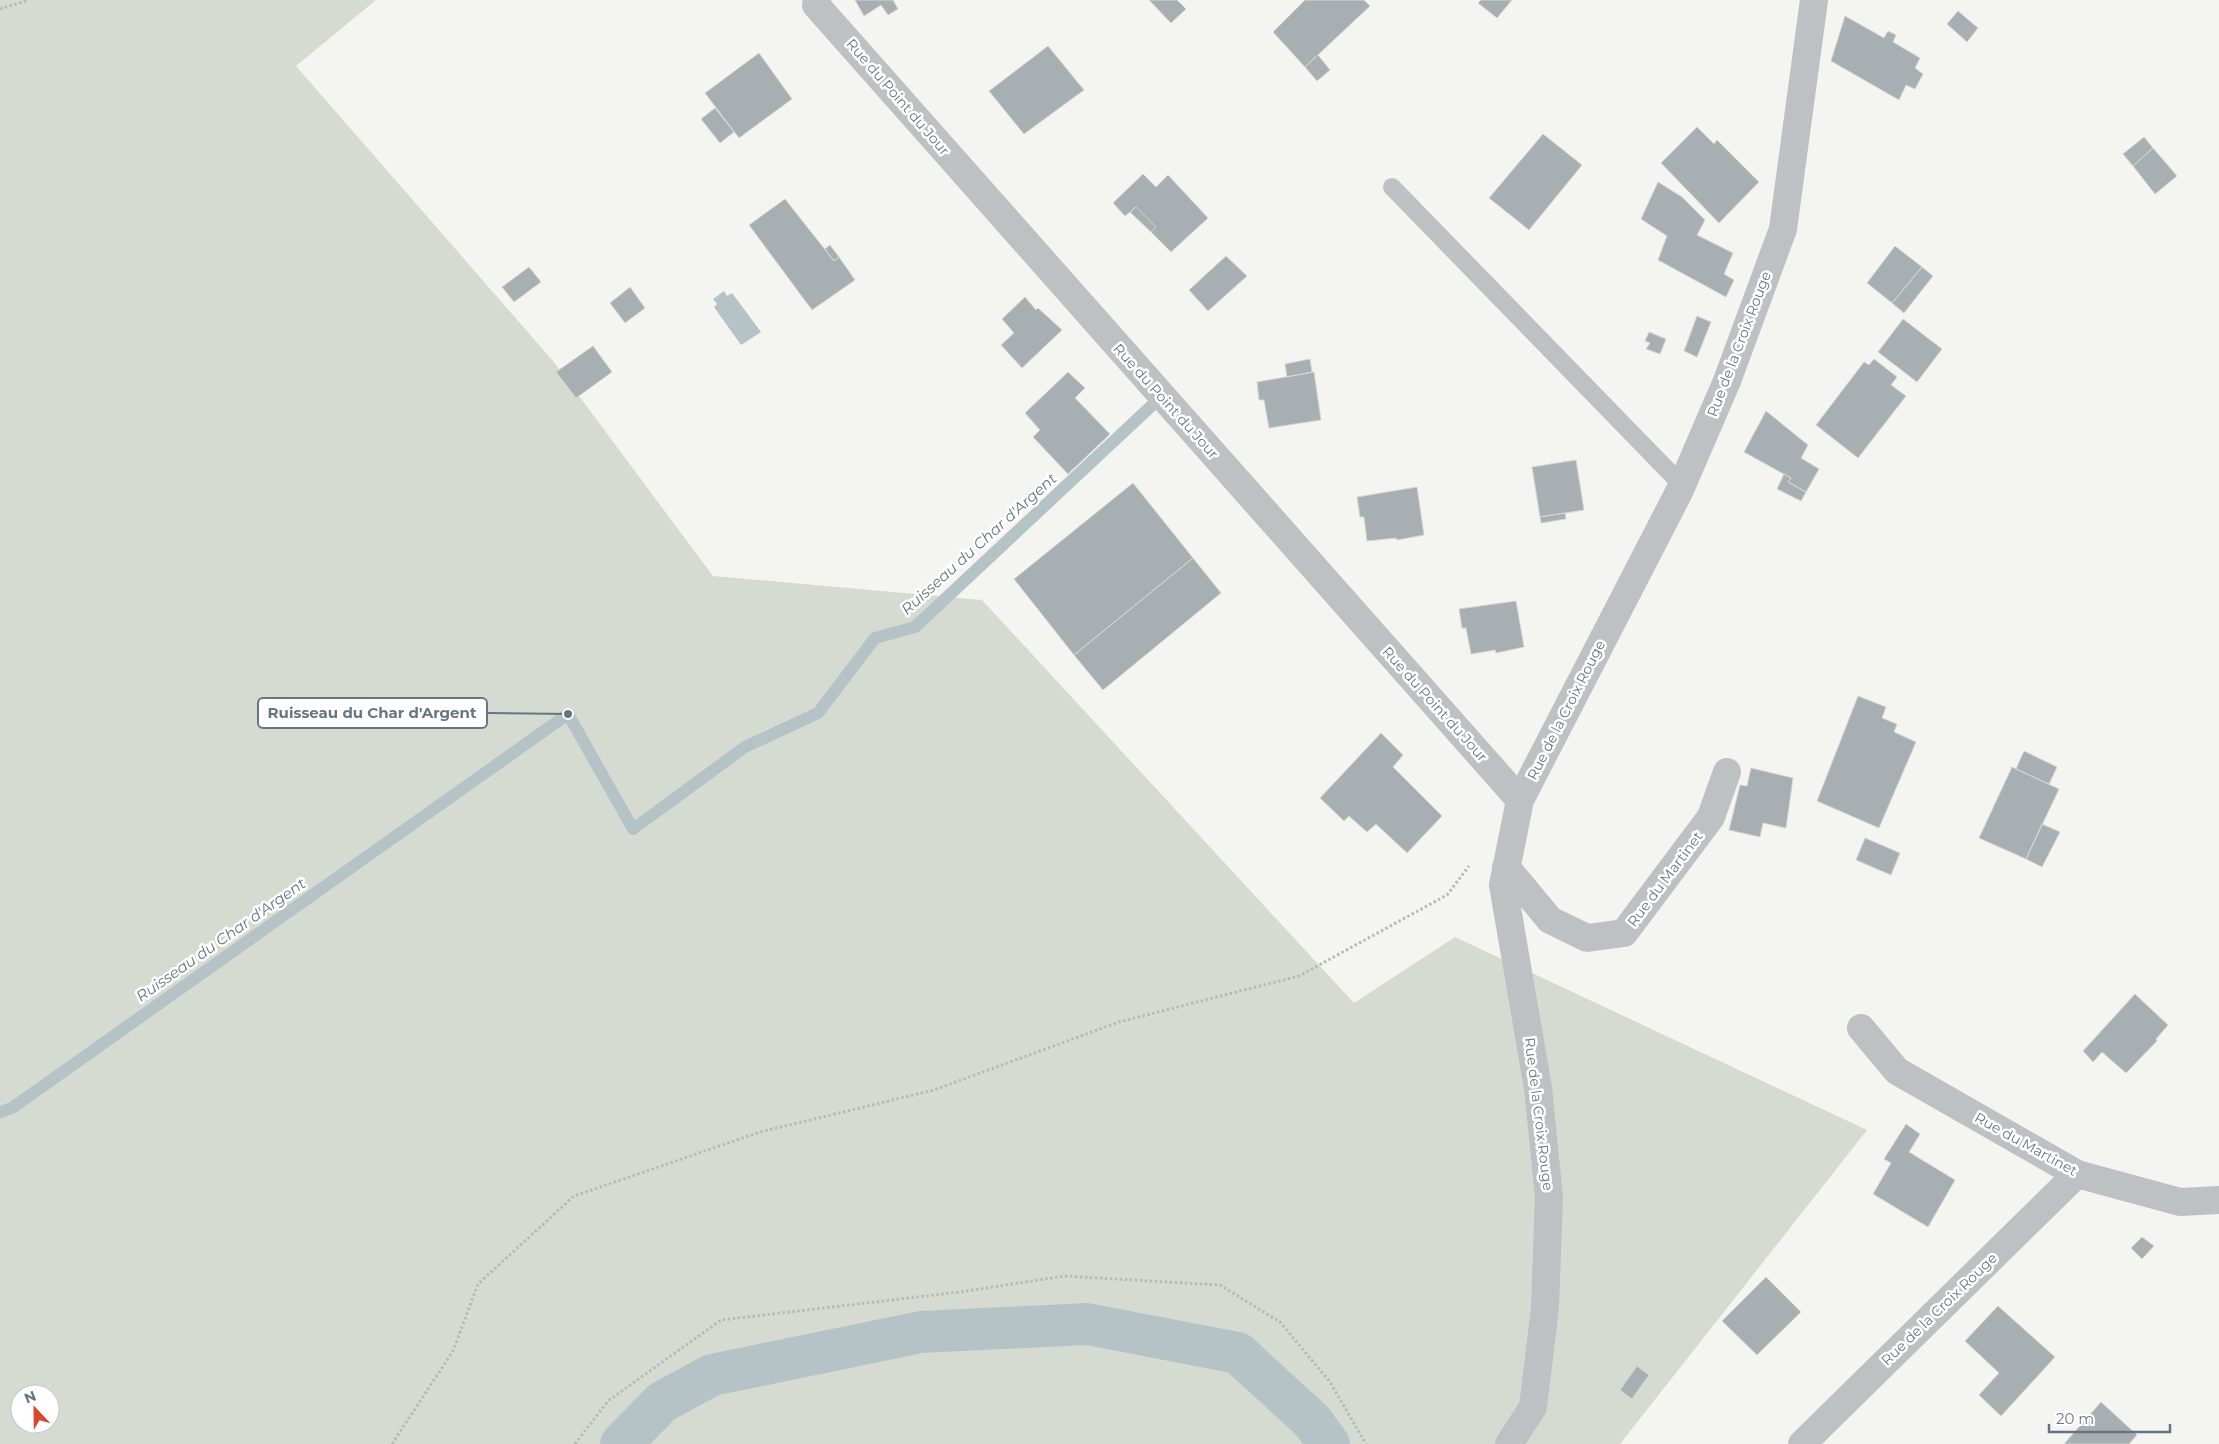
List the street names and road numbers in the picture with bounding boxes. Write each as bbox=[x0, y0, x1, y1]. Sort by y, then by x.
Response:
street label: Rue du Point du Jour bbox=[842, 35, 954, 159]
street label: Rue de la Croix Rouge bbox=[1703, 269, 1775, 419]
street label: Rue du Point du Jour bbox=[1110, 340, 1223, 463]
street label: Rue de la Croix Rouge bbox=[1523, 637, 1609, 783]
street label: Rue du Point du Jour bbox=[1379, 643, 1492, 766]
street label: Rue du Martinet bbox=[1623, 828, 1707, 930]
street label: Rue de la Croix Rouge bbox=[1521, 1036, 1557, 1192]
street label: Rue du Martinet bbox=[1971, 1108, 2081, 1180]
street label: Rue de la Croix Rouge bbox=[1877, 1249, 2001, 1369]

